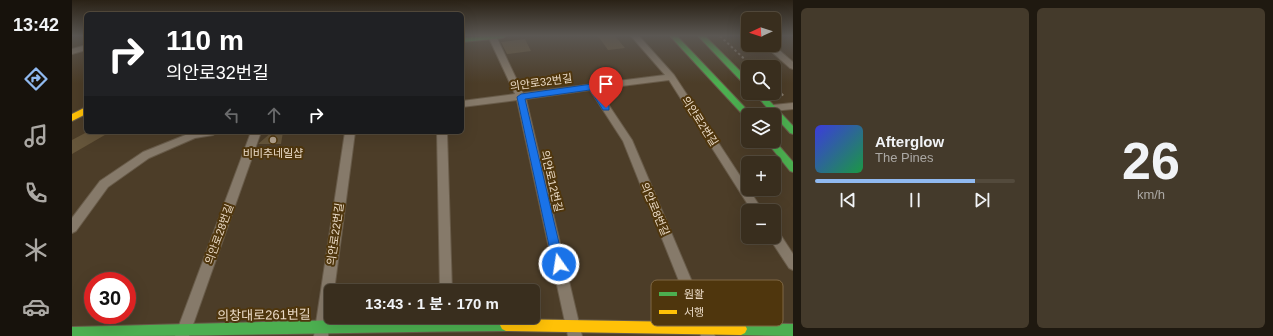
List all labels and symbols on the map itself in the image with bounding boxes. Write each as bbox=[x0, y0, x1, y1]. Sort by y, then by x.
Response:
north arrow bbox=[741, 12, 781, 52]
pin bbox=[589, 67, 623, 108]
street label: 의안로32번길 bbox=[509, 72, 573, 92]
street label: 의안로2번길 bbox=[680, 94, 720, 148]
marker: 비비추네일샵 bbox=[268, 135, 278, 145]
place label: 비비추네일샵 bbox=[243, 147, 303, 159]
street label: 의안로12번길 bbox=[539, 149, 565, 213]
street label: 의안로8번길 bbox=[638, 181, 672, 237]
street label: 의안로28번길 bbox=[203, 202, 235, 266]
street label: 의안로22번길 bbox=[325, 202, 345, 266]
position arrow bbox=[538, 243, 580, 285]
speed limit sign: 30 bbox=[84, 272, 136, 324]
legend bbox=[651, 280, 783, 326]
text: 원활 bbox=[684, 288, 704, 300]
text: 서행 bbox=[684, 306, 704, 318]
street label: 의창대로261번길 bbox=[217, 307, 311, 323]

